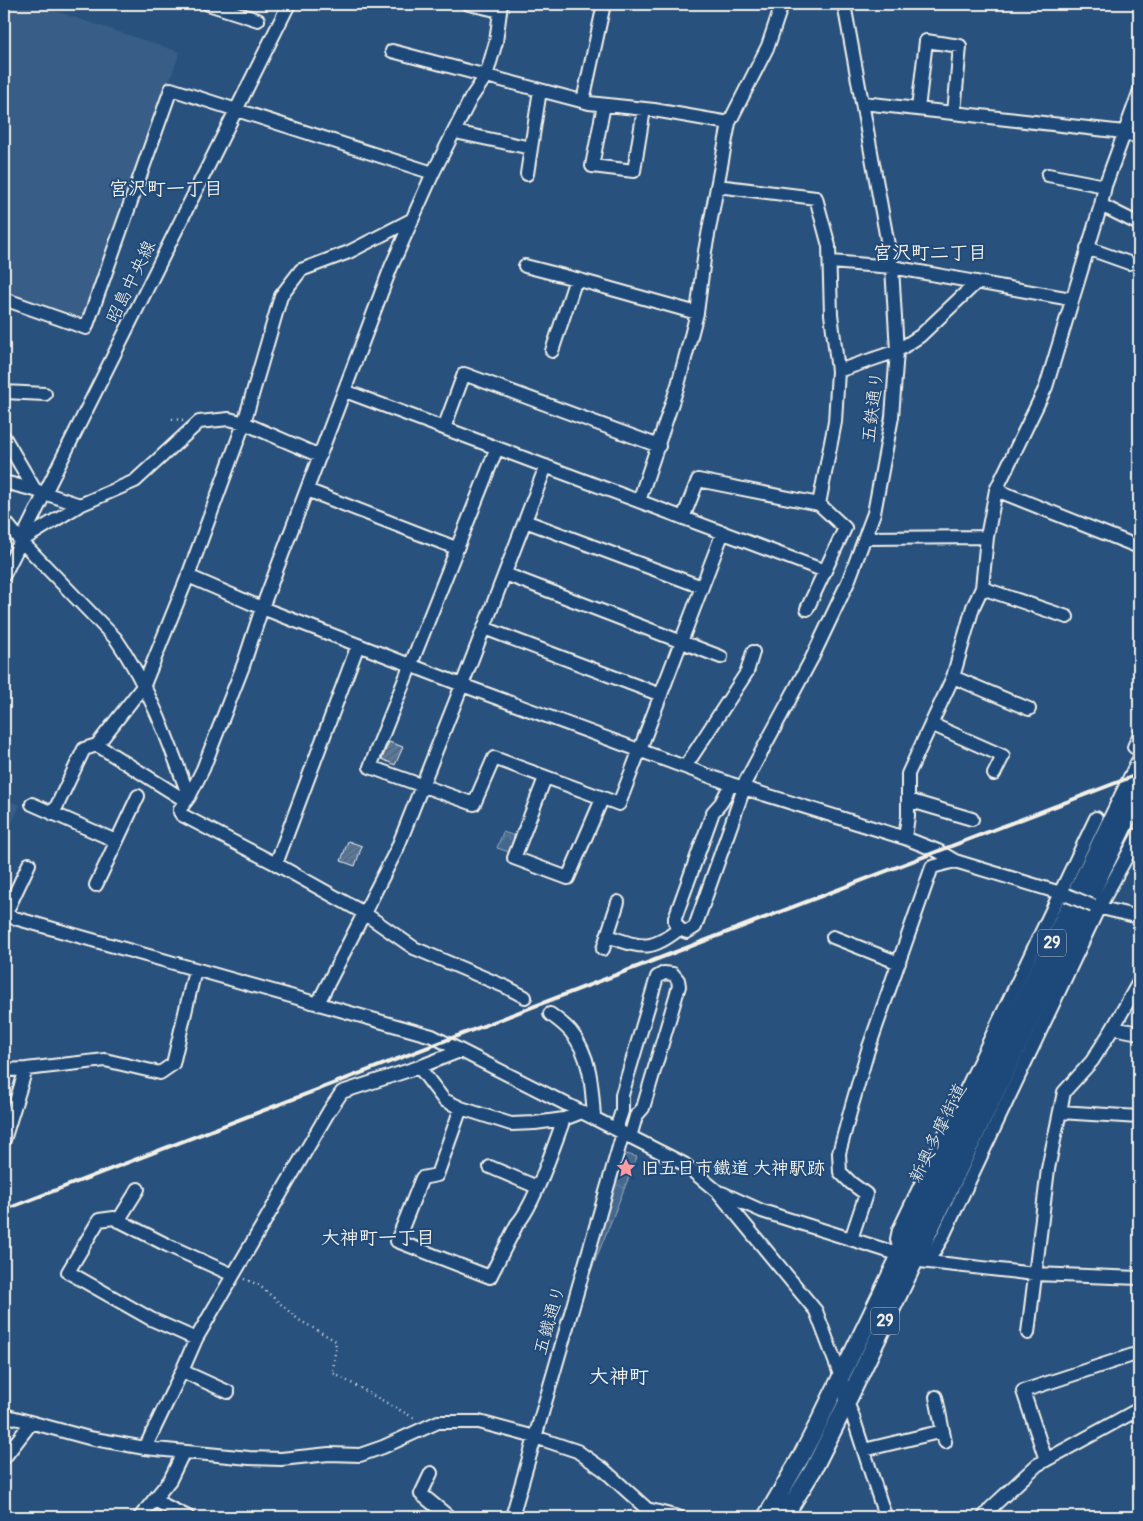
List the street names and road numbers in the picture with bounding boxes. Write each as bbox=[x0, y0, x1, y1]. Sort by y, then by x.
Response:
street label: 昭島中央線 bbox=[101, 237, 161, 327]
street label: 五鉄通り bbox=[857, 370, 889, 444]
road number: 29 bbox=[1038, 930, 1066, 956]
street label: 新奥多摩街道 bbox=[904, 1079, 972, 1187]
street label: 五鐵通り bbox=[529, 1282, 571, 1358]
road number: 29 bbox=[871, 1308, 899, 1334]

